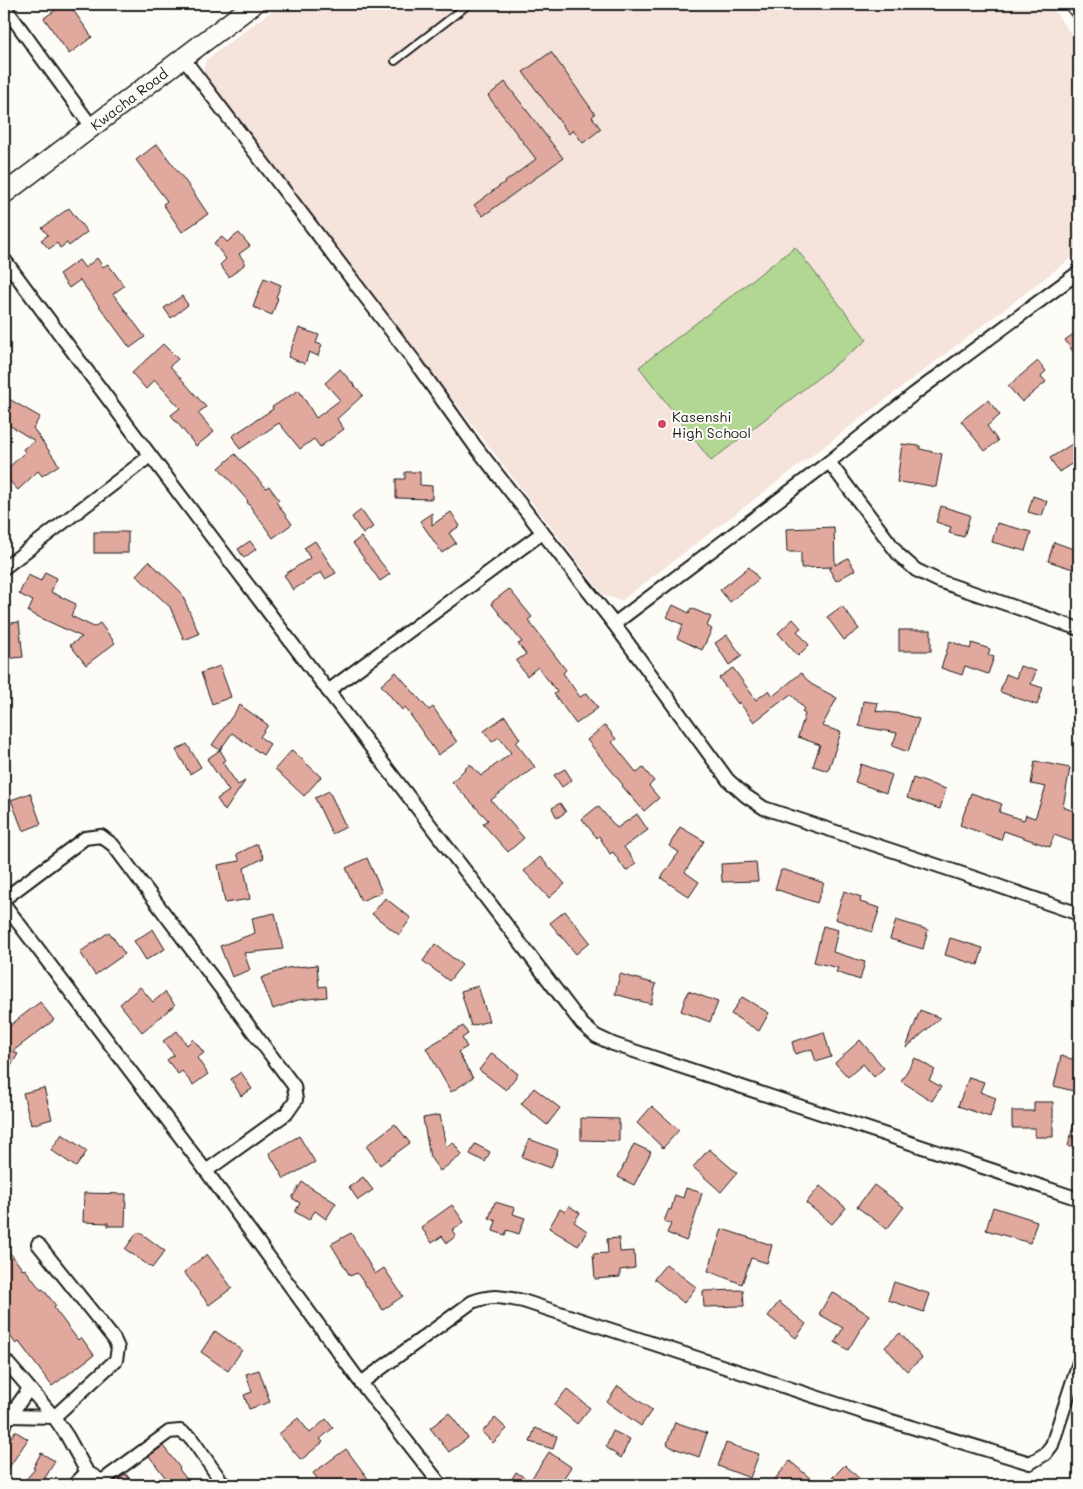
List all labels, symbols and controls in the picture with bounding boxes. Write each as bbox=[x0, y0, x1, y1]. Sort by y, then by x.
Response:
street label: Kwacha Road bbox=[86, 64, 172, 134]
place label: Kasenshi High School bbox=[672, 407, 751, 442]
marker: Kasenshi High School bbox=[656, 418, 668, 430]

